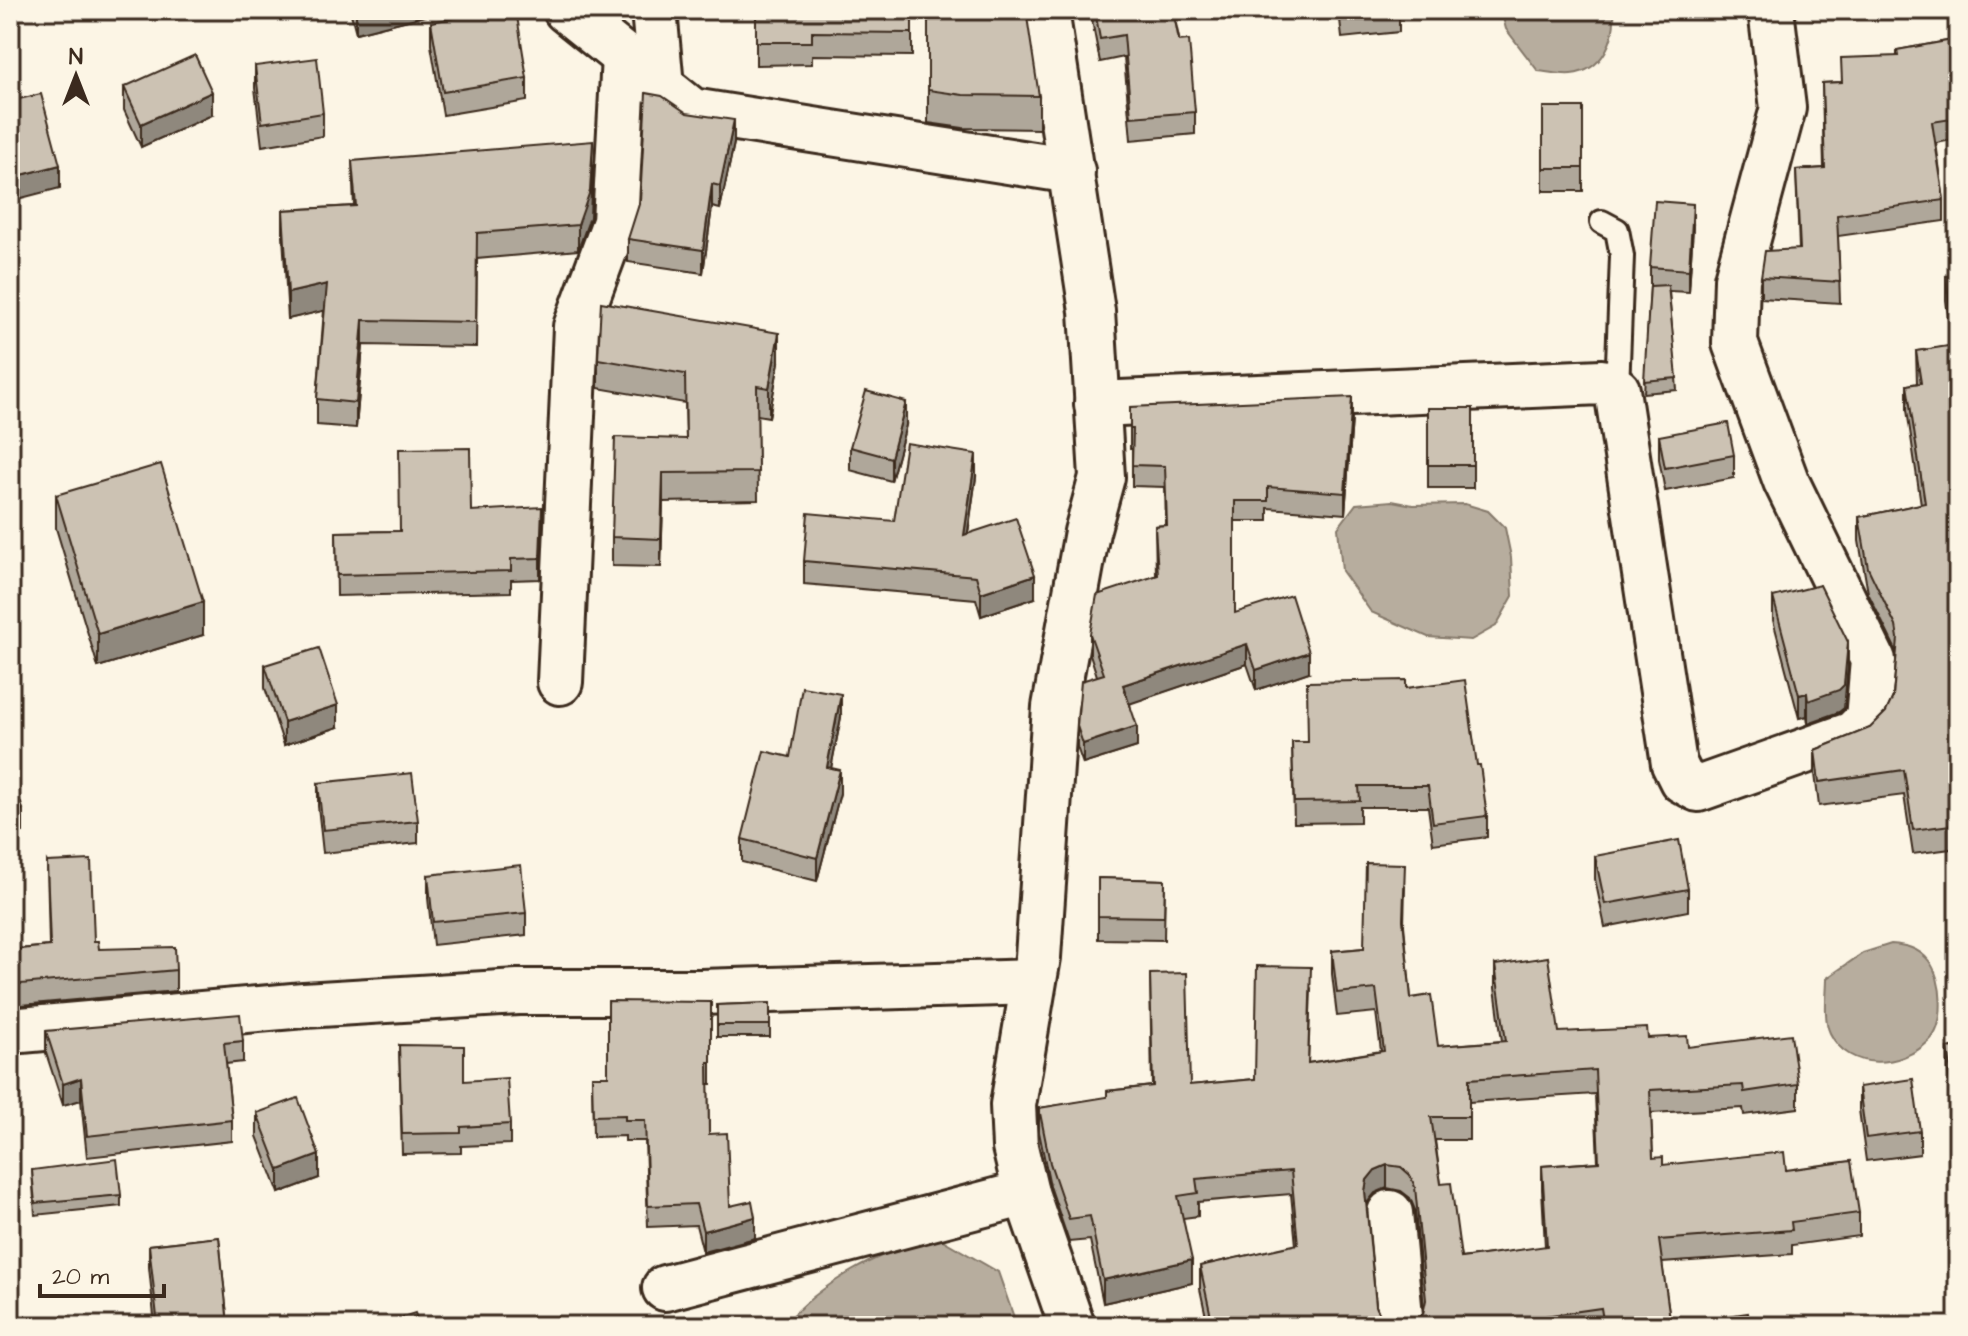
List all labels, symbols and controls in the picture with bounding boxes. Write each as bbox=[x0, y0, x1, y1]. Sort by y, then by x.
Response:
north arrow bbox=[36, 36, 116, 116]
text: N bbox=[69, 42, 83, 73]
scale bar bbox=[40, 1248, 164, 1298]
text: 20 m bbox=[52, 1260, 109, 1294]

